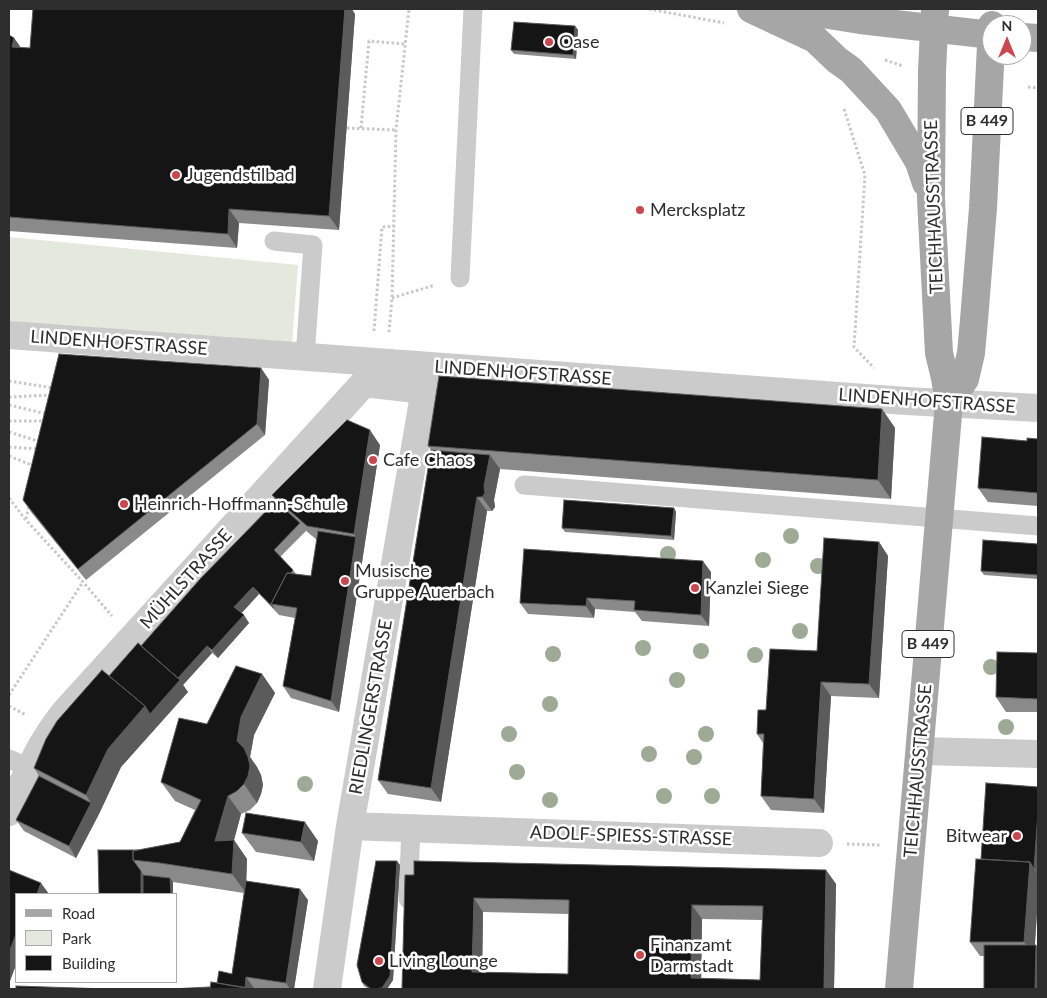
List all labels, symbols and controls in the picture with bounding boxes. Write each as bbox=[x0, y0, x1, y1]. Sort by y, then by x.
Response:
north arrow bbox=[982, 15, 1032, 65]
text: N bbox=[1002, 17, 1012, 34]
place label: Oase bbox=[559, 31, 599, 53]
marker: Oase bbox=[543, 36, 555, 48]
road number: B 449 bbox=[961, 108, 1013, 134]
street label: TEICHHAUSSTRASSE bbox=[920, 120, 948, 294]
place label: Jugendstilbad bbox=[186, 164, 294, 186]
marker: Jugendstilbad bbox=[170, 169, 182, 181]
place label: Mercksplatz bbox=[650, 199, 745, 221]
marker: Mercksplatz bbox=[634, 204, 646, 216]
street label: LINDENHOFSTRASSE bbox=[30, 326, 208, 360]
street label: LINDENHOFSTRASSE bbox=[434, 356, 612, 390]
street label: LINDENHOFSTRASSE bbox=[838, 384, 1016, 418]
place label: Cafe Chaos bbox=[383, 449, 473, 471]
marker: Cafe Chaos bbox=[367, 454, 379, 466]
place label: Heinrich-Hoffmann-Schule bbox=[134, 493, 346, 515]
marker: Heinrich-Hoffmann-Schule bbox=[118, 498, 130, 510]
street label: MÜHLSTRASSE bbox=[136, 525, 236, 633]
place label: Musische Gruppe Auerbach bbox=[355, 560, 495, 602]
marker: Musische Gruppe Auerbach bbox=[339, 575, 351, 587]
place label: Kanzlei Siege bbox=[705, 577, 809, 599]
marker: Kanzlei Siege bbox=[689, 582, 701, 594]
street label: RIEDLINGERSTRASSE bbox=[345, 618, 397, 796]
road number: B 449 bbox=[902, 630, 954, 658]
street label: TEICHHAUSSTRASSE bbox=[900, 683, 936, 859]
street label: ADOLF-SPIESS-STRASSE bbox=[530, 822, 732, 850]
place label: Bitwear bbox=[946, 825, 1007, 847]
marker: Bitwear bbox=[1011, 830, 1023, 842]
legend bbox=[15, 893, 178, 983]
text: Road bbox=[62, 904, 95, 922]
text: Park bbox=[62, 929, 91, 947]
place label: Finanzamt Darmstadt bbox=[650, 934, 733, 976]
marker: Finanzamt Darmstadt bbox=[634, 949, 646, 961]
place label: Living Lounge bbox=[389, 950, 498, 972]
text: Building bbox=[62, 954, 115, 972]
marker: Living Lounge bbox=[373, 955, 385, 967]

